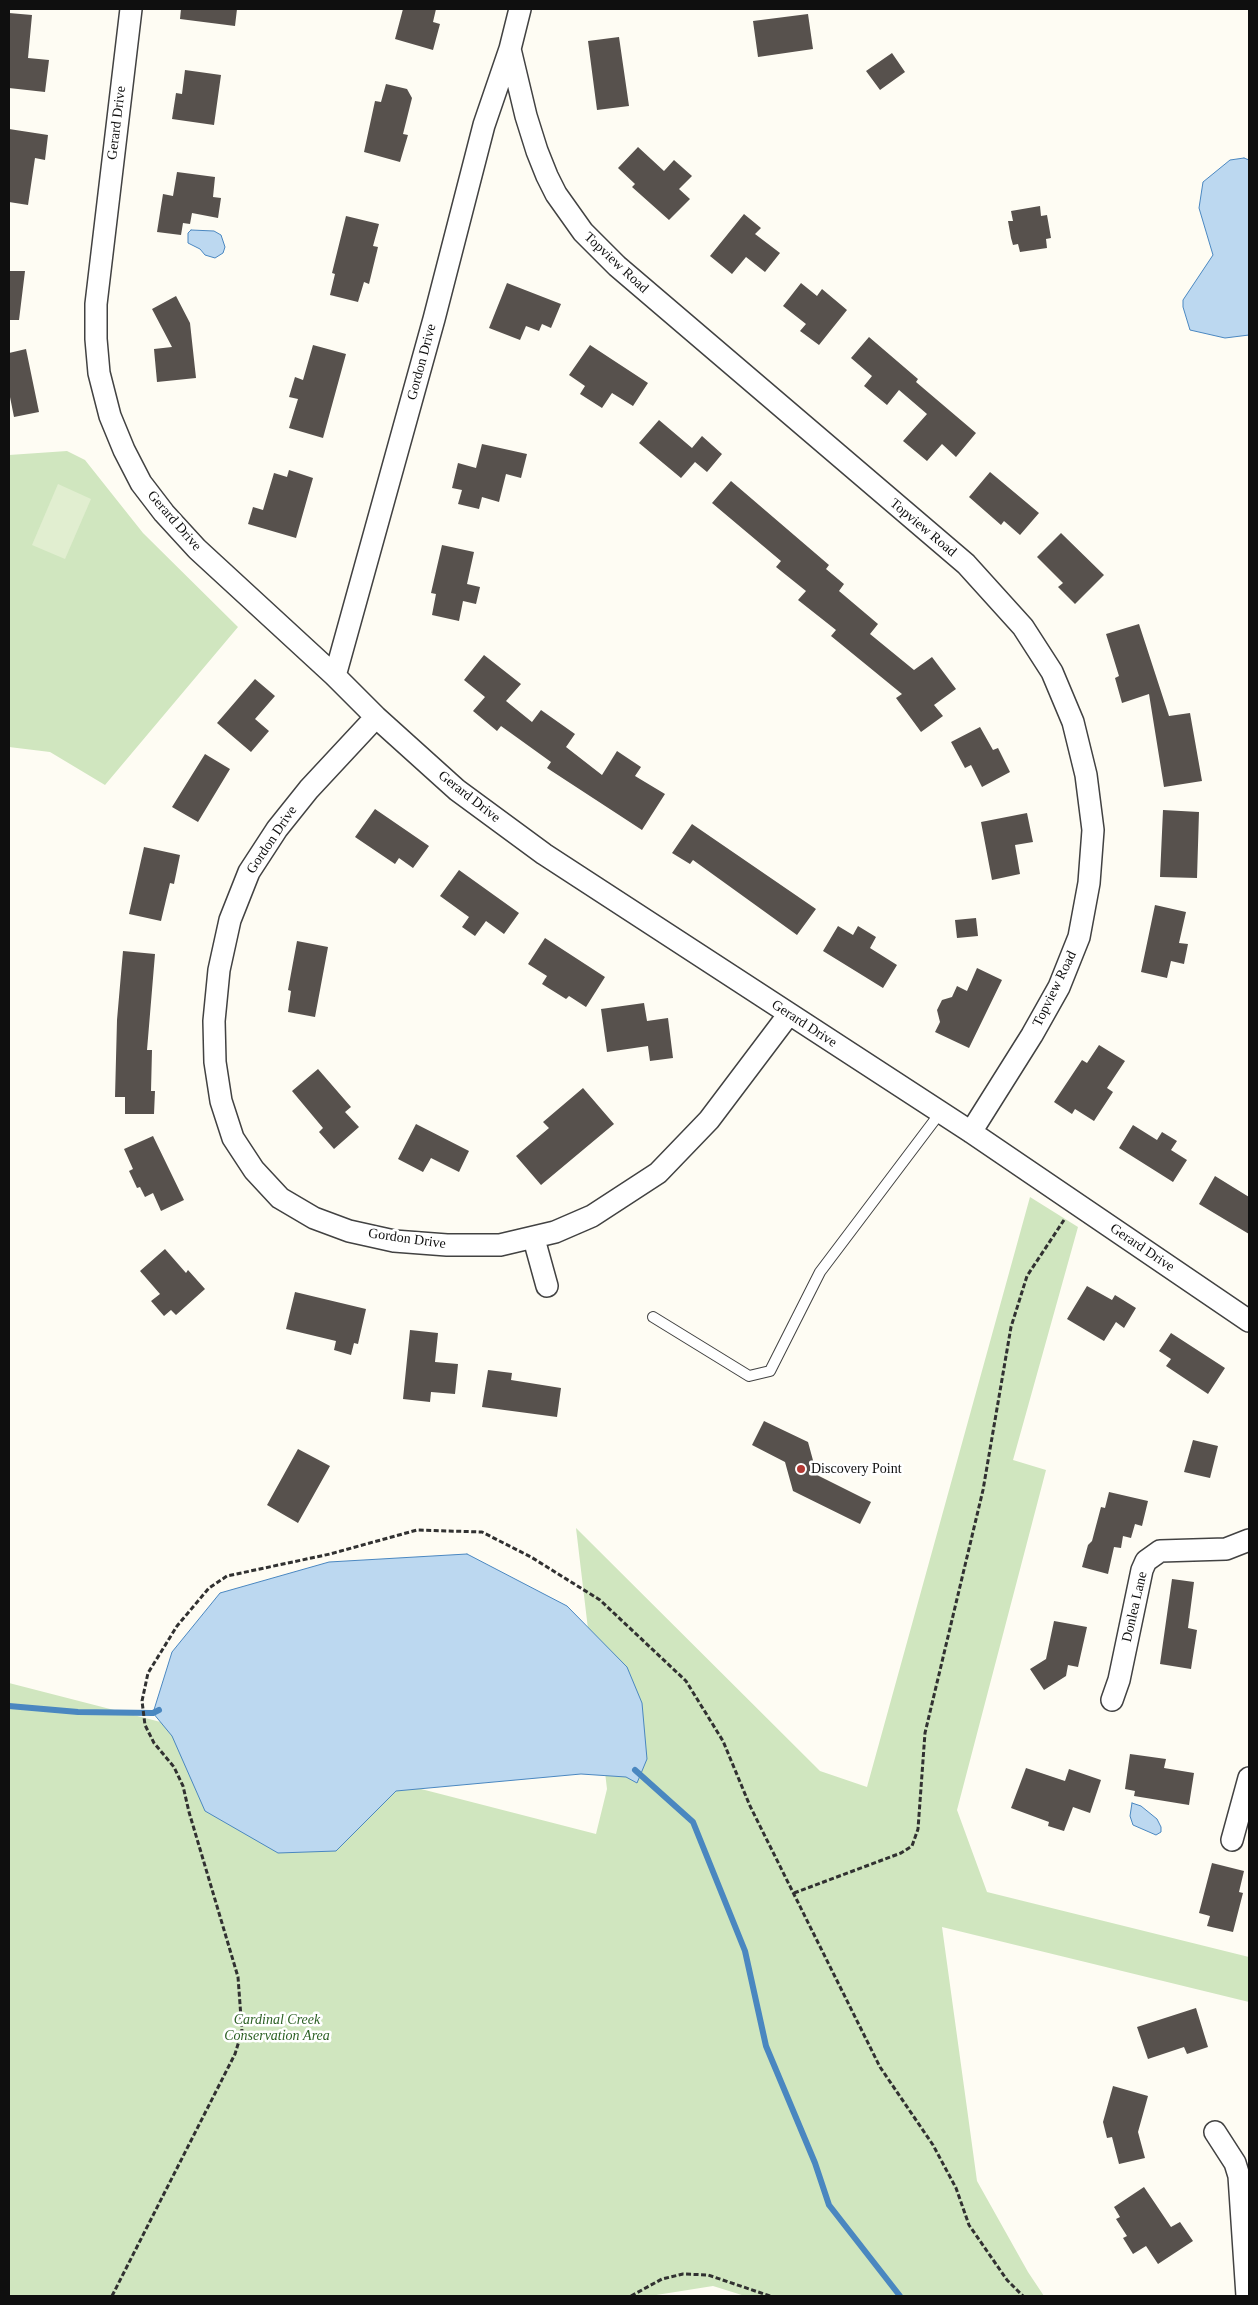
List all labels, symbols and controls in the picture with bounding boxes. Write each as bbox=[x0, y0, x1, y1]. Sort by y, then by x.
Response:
street label: Gerard Drive bbox=[104, 85, 130, 161]
street label: Topview Road bbox=[580, 229, 652, 297]
street label: Gordon Drive bbox=[404, 322, 440, 402]
street label: Gerard Drive bbox=[143, 487, 205, 555]
street label: Topview Road bbox=[886, 495, 960, 561]
street label: Gerard Drive bbox=[435, 768, 503, 826]
street label: Gordon Drive bbox=[243, 803, 301, 877]
street label: Topview Road bbox=[1030, 949, 1080, 1029]
street label: Gerard Drive bbox=[768, 997, 840, 1051]
street label: Gerard Drive bbox=[1107, 1220, 1177, 1276]
street label: Gordon Drive bbox=[367, 1225, 447, 1253]
place label: Discovery Point bbox=[811, 1461, 902, 1477]
marker: Discovery Point bbox=[795, 1463, 807, 1475]
street label: Donlea Lane bbox=[1119, 1570, 1151, 1644]
park label: Cardinal Creek Conservation Area bbox=[224, 2012, 330, 2044]

